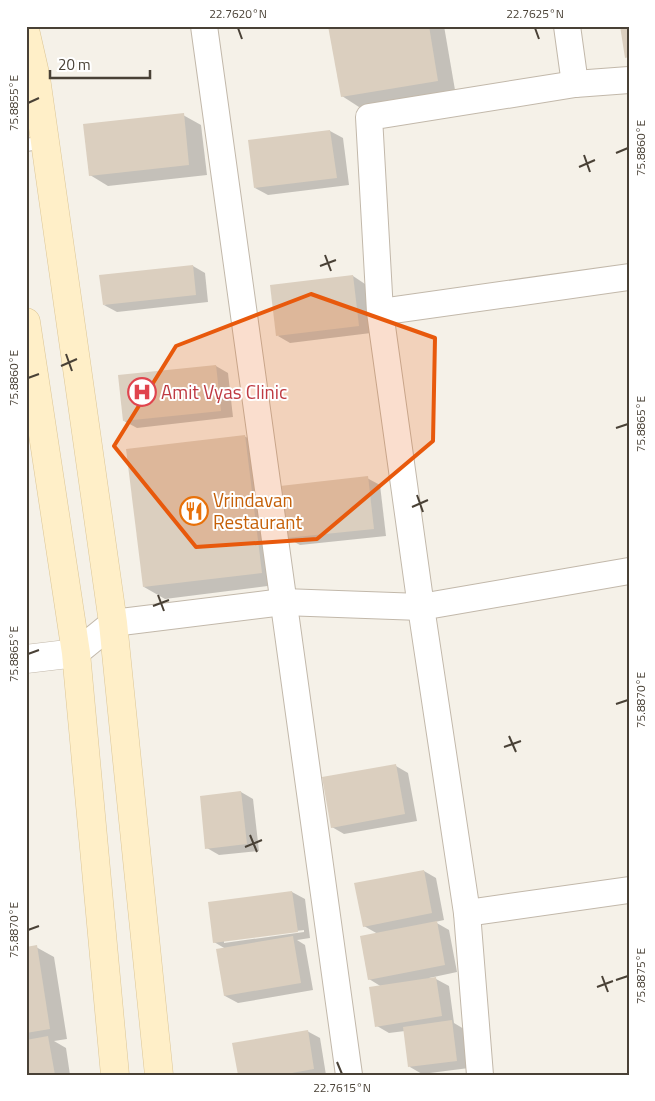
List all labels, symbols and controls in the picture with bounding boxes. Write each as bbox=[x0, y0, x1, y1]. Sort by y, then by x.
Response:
text: 22.7620°N bbox=[209, 4, 267, 23]
text: 22.7625°N bbox=[506, 4, 564, 23]
scale bar bbox=[50, 48, 150, 80]
text: 20 m bbox=[58, 53, 91, 76]
text: 75.8855°E bbox=[4, 75, 23, 131]
text: 75.8860°E bbox=[631, 120, 650, 176]
text: 75.8860°E bbox=[4, 350, 23, 406]
hospital icon: Amit Vyas Clinic bbox=[127, 377, 157, 407]
place label: Amit Vyas Clinic bbox=[161, 377, 287, 406]
text: 75.8865°E bbox=[631, 396, 650, 452]
place label: Vrindavan Restaurant bbox=[213, 485, 302, 536]
restaurant icon: Vrindavan Restaurant bbox=[179, 496, 209, 526]
text: 75.8865°E bbox=[4, 626, 23, 682]
text: 75.8870°E bbox=[631, 672, 650, 728]
text: 75.8870°E bbox=[4, 902, 23, 958]
text: 75.8875°E bbox=[631, 948, 650, 1004]
text: 22.7615°N bbox=[313, 1078, 371, 1097]

